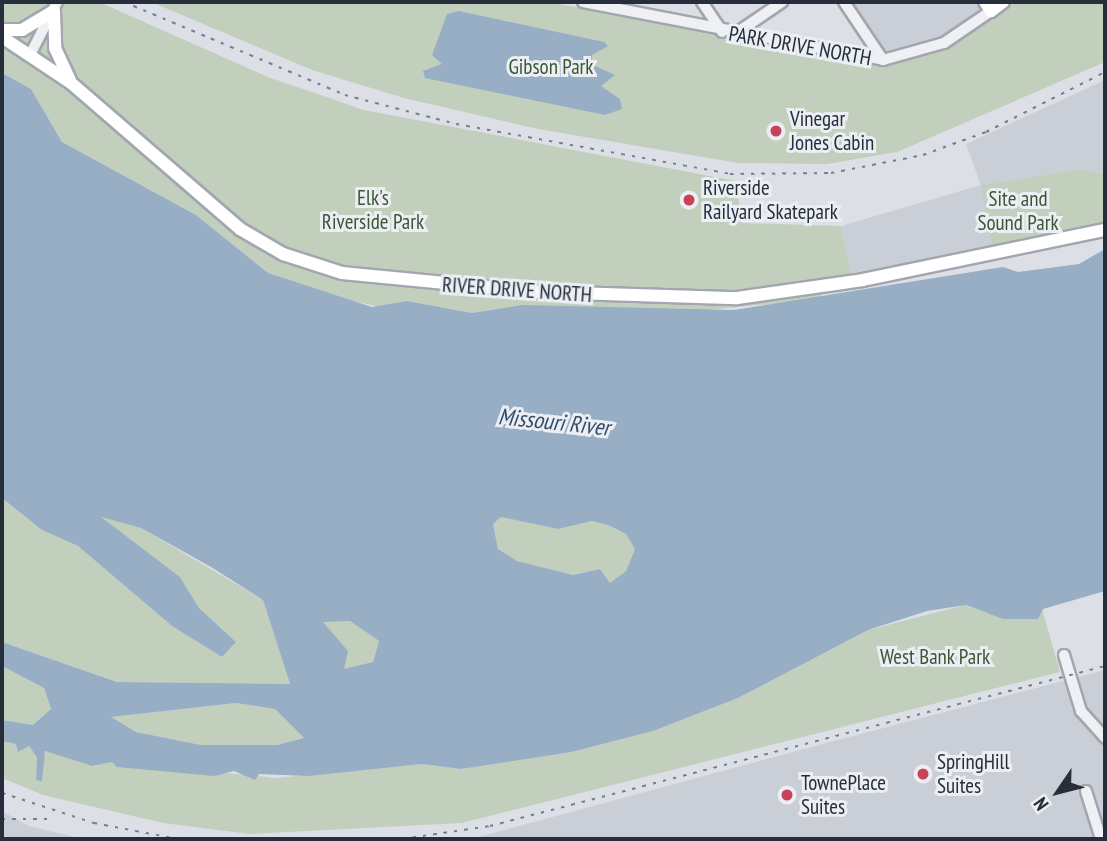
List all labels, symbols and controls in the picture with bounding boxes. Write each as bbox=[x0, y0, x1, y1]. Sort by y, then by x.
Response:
street label: PARK DRIVE NORTH bbox=[726, 21, 874, 71]
park label: Gibson Park bbox=[508, 54, 594, 80]
place label: Vinegar Jones Cabin bbox=[790, 106, 874, 156]
marker: Vinegar Jones Cabin bbox=[768, 123, 784, 139]
place label: Riverside Railyard Skatepark bbox=[703, 175, 838, 225]
park label: Elk's Riverside Park bbox=[322, 185, 424, 235]
park label: Site and Sound Park bbox=[977, 186, 1059, 236]
marker: Riverside Railyard Skatepark bbox=[681, 192, 697, 208]
street label: RIVER DRIVE NORTH bbox=[441, 272, 593, 308]
water label: Missouri River bbox=[497, 402, 611, 442]
park label: West Bank Park bbox=[880, 644, 990, 670]
place label: SpringHill Suites bbox=[937, 749, 1009, 799]
north arrow bbox=[1023, 757, 1093, 827]
marker: SpringHill Suites bbox=[915, 766, 931, 782]
place label: TownePlace Suites bbox=[801, 770, 886, 820]
marker: TownePlace Suites bbox=[779, 787, 795, 803]
text: N bbox=[1028, 793, 1054, 815]

